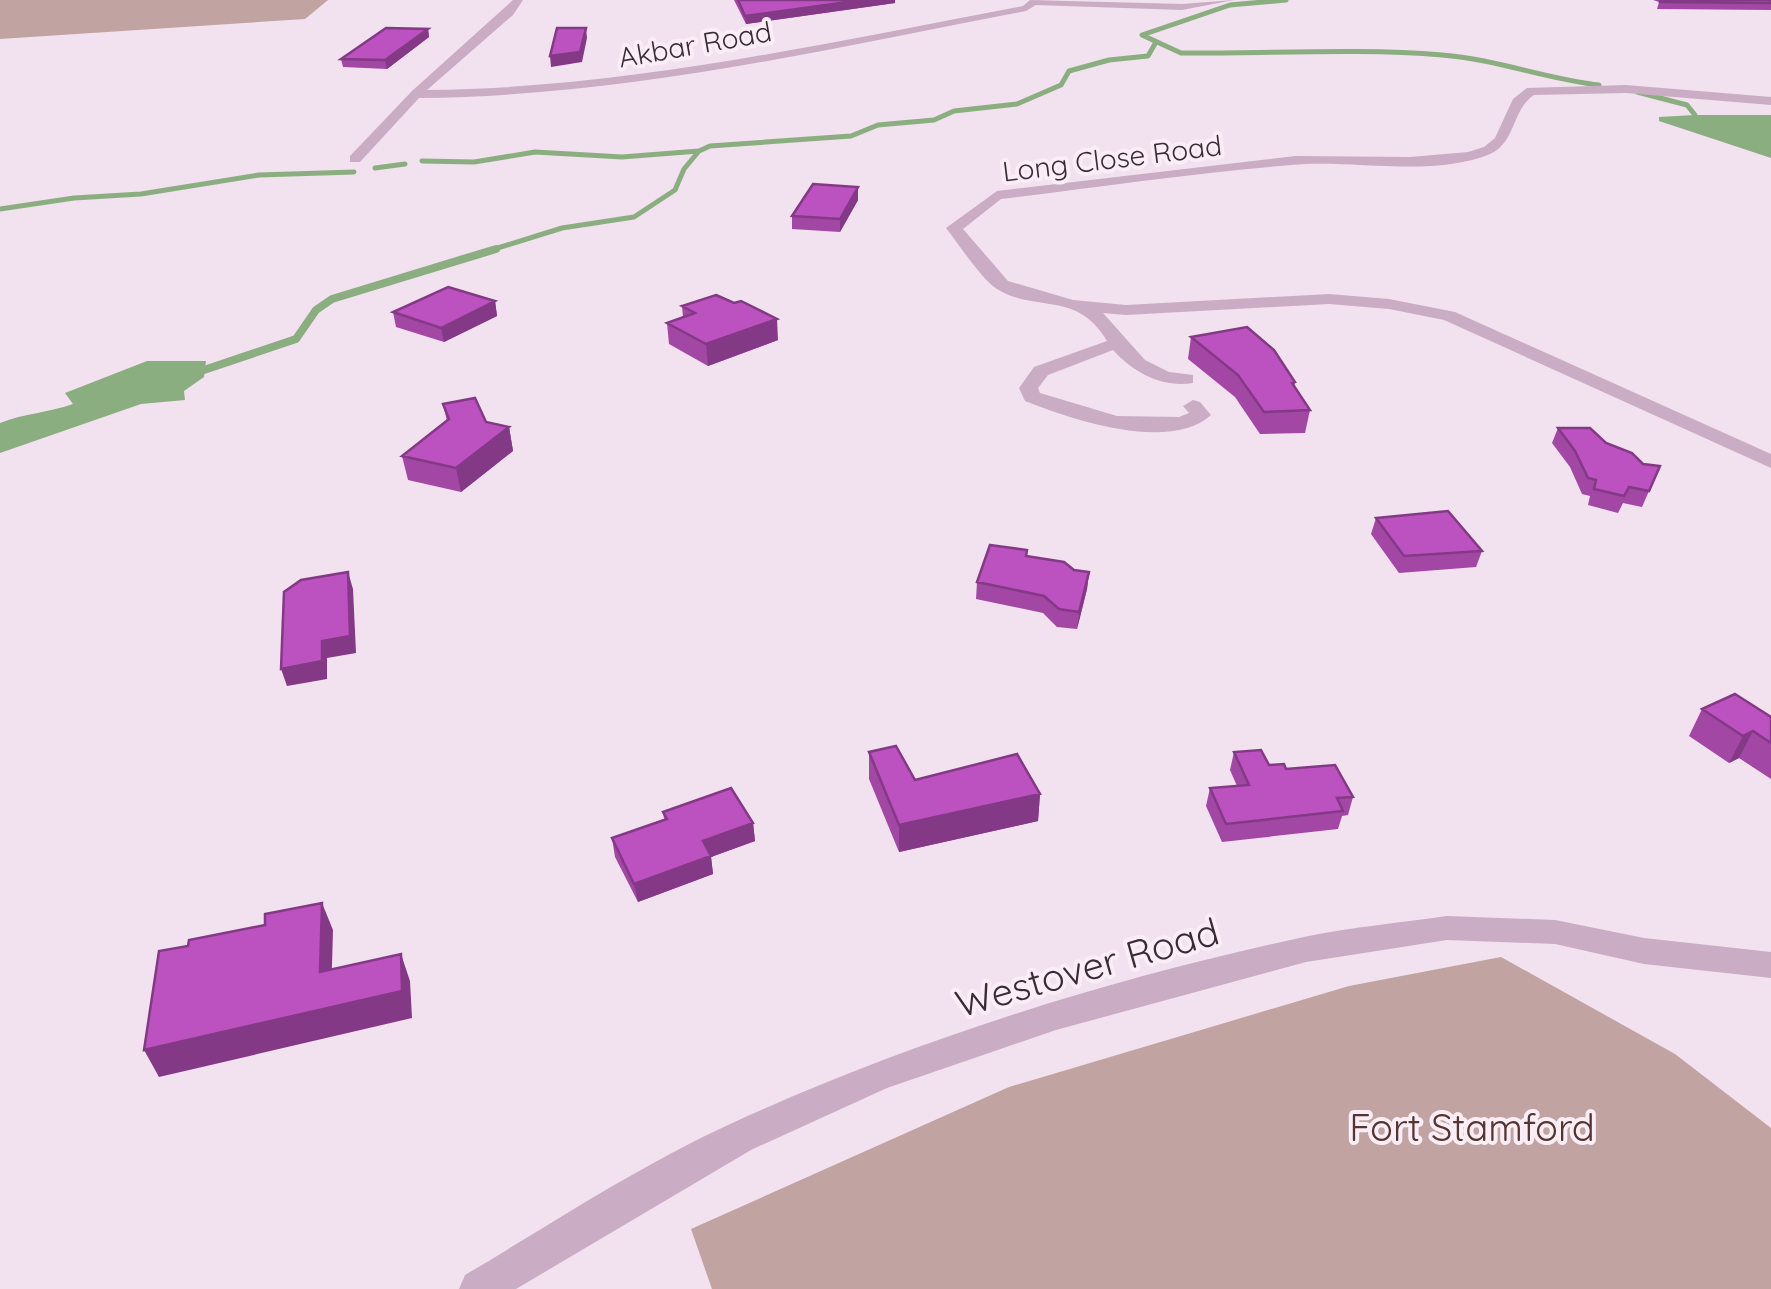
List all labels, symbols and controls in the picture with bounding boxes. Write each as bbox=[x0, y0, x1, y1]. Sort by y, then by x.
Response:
street label: Akbar Road bbox=[616, 13, 774, 75]
street label: Long Close Road bbox=[1000, 127, 1224, 189]
street label: Westover Road bbox=[950, 907, 1224, 1027]
park label: Fort Stamford bbox=[1349, 1103, 1595, 1151]

